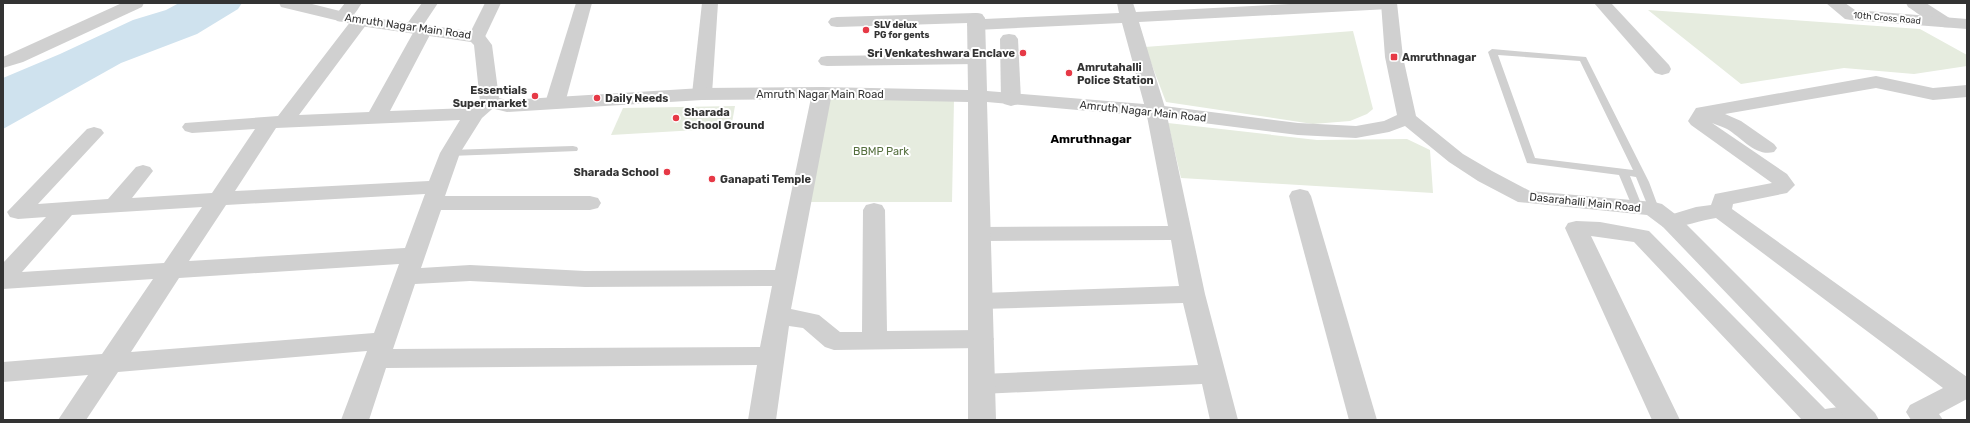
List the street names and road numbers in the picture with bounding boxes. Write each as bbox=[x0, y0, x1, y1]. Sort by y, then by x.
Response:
street label: 10th Cross Road bbox=[1853, 10, 1921, 26]
street label: Amruth Nagar Main Road bbox=[344, 11, 472, 42]
street label: Amruth Nagar Main Road bbox=[756, 88, 884, 101]
street label: Amruth Nagar Main Road bbox=[1079, 98, 1207, 125]
street label: Dasarahalli Main Road bbox=[1529, 190, 1641, 215]

